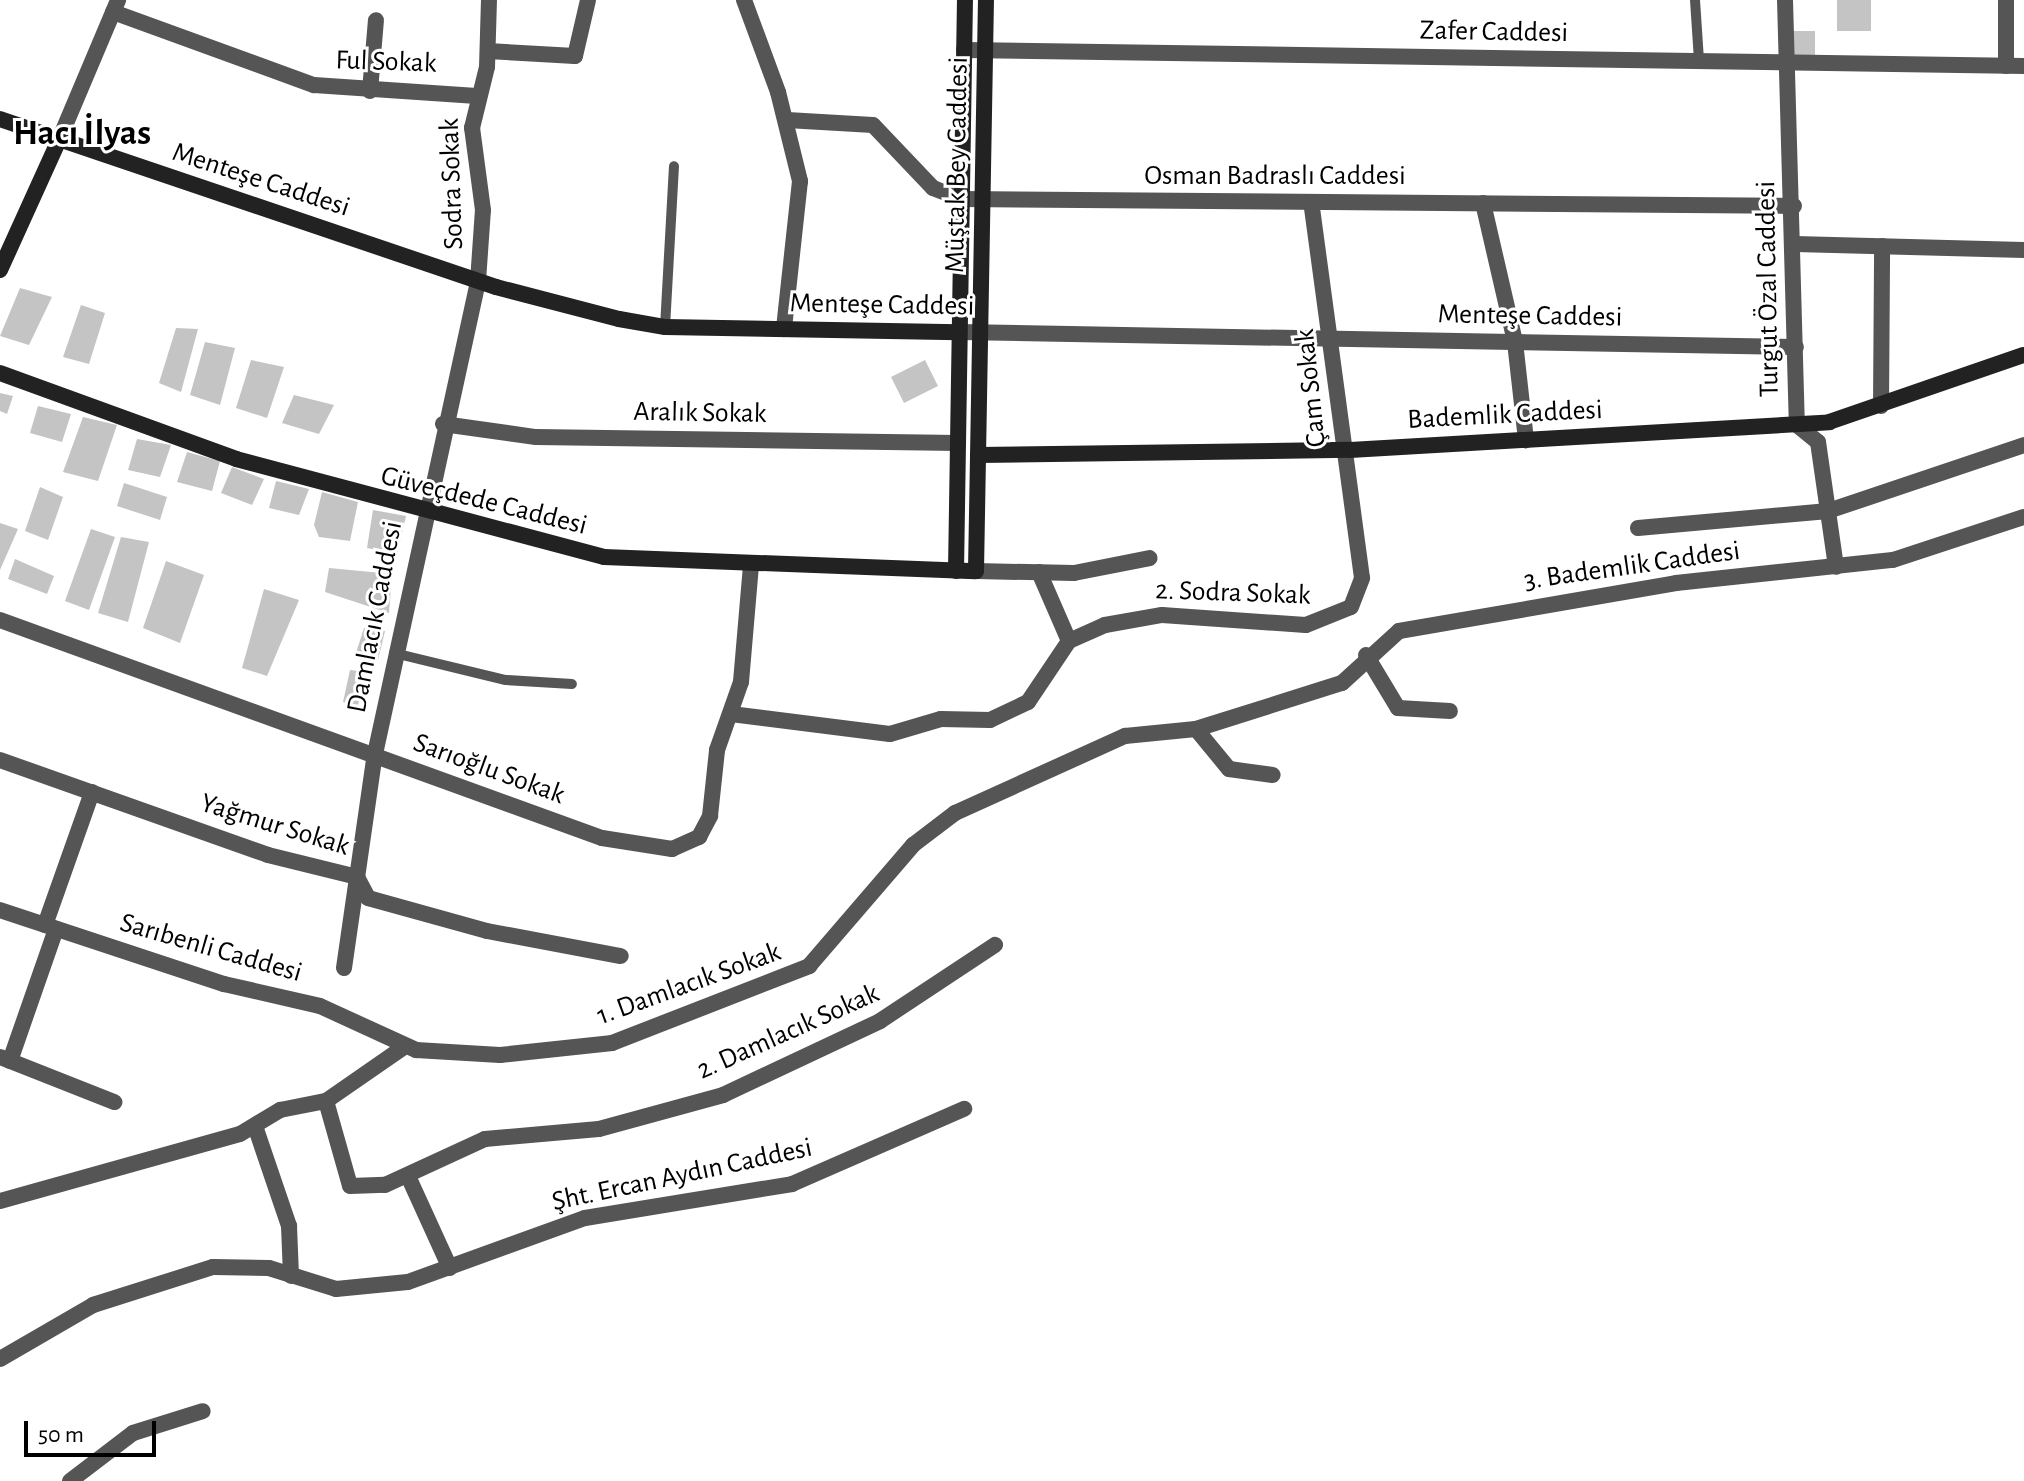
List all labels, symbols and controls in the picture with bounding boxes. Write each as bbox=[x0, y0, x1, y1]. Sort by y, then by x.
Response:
street label: Zafer Caddesi bbox=[1419, 14, 1569, 50]
street label: Ful Sokak bbox=[335, 43, 437, 81]
street label: Müştak Bey Caddesi bbox=[938, 57, 976, 273]
district label: Hacı İlyas bbox=[13, 112, 151, 156]
street label: Sodra Sokak bbox=[433, 118, 471, 250]
street label: Menteşe Caddesi bbox=[168, 135, 354, 225]
street label: Osman Badraslı Caddesi bbox=[1144, 159, 1406, 193]
street label: Turgut Özal Caddesi bbox=[1749, 180, 1787, 398]
street label: Menteşe Caddesi bbox=[789, 287, 975, 323]
street label: Menteşe Caddesi bbox=[1437, 298, 1623, 334]
street label: Çam Sokak bbox=[1288, 327, 1334, 449]
street label: Bademlik Caddesi bbox=[1407, 393, 1603, 437]
street label: Aralık Sokak bbox=[633, 395, 767, 431]
street label: Güveçdede Caddesi bbox=[377, 459, 591, 543]
street label: Damlacık Caddesi bbox=[340, 518, 410, 716]
street label: 3. Bademlik Caddesi bbox=[1522, 534, 1742, 598]
street label: 2. Sodra Sokak bbox=[1155, 574, 1311, 612]
street label: Sarıoğlu Sokak bbox=[409, 726, 569, 812]
street label: Yağmur Sokak bbox=[196, 786, 354, 864]
street label: Sarıbenli Caddesi bbox=[116, 906, 306, 990]
street label: 1. Damlacık Sokak bbox=[593, 935, 785, 1033]
street label: 2. Damlacık Sokak bbox=[692, 977, 884, 1087]
street label: Şht. Ercan Aydın Caddesi bbox=[549, 1131, 815, 1219]
scale bar bbox=[28, 1405, 160, 1455]
text: 50 m bbox=[38, 1423, 84, 1447]

